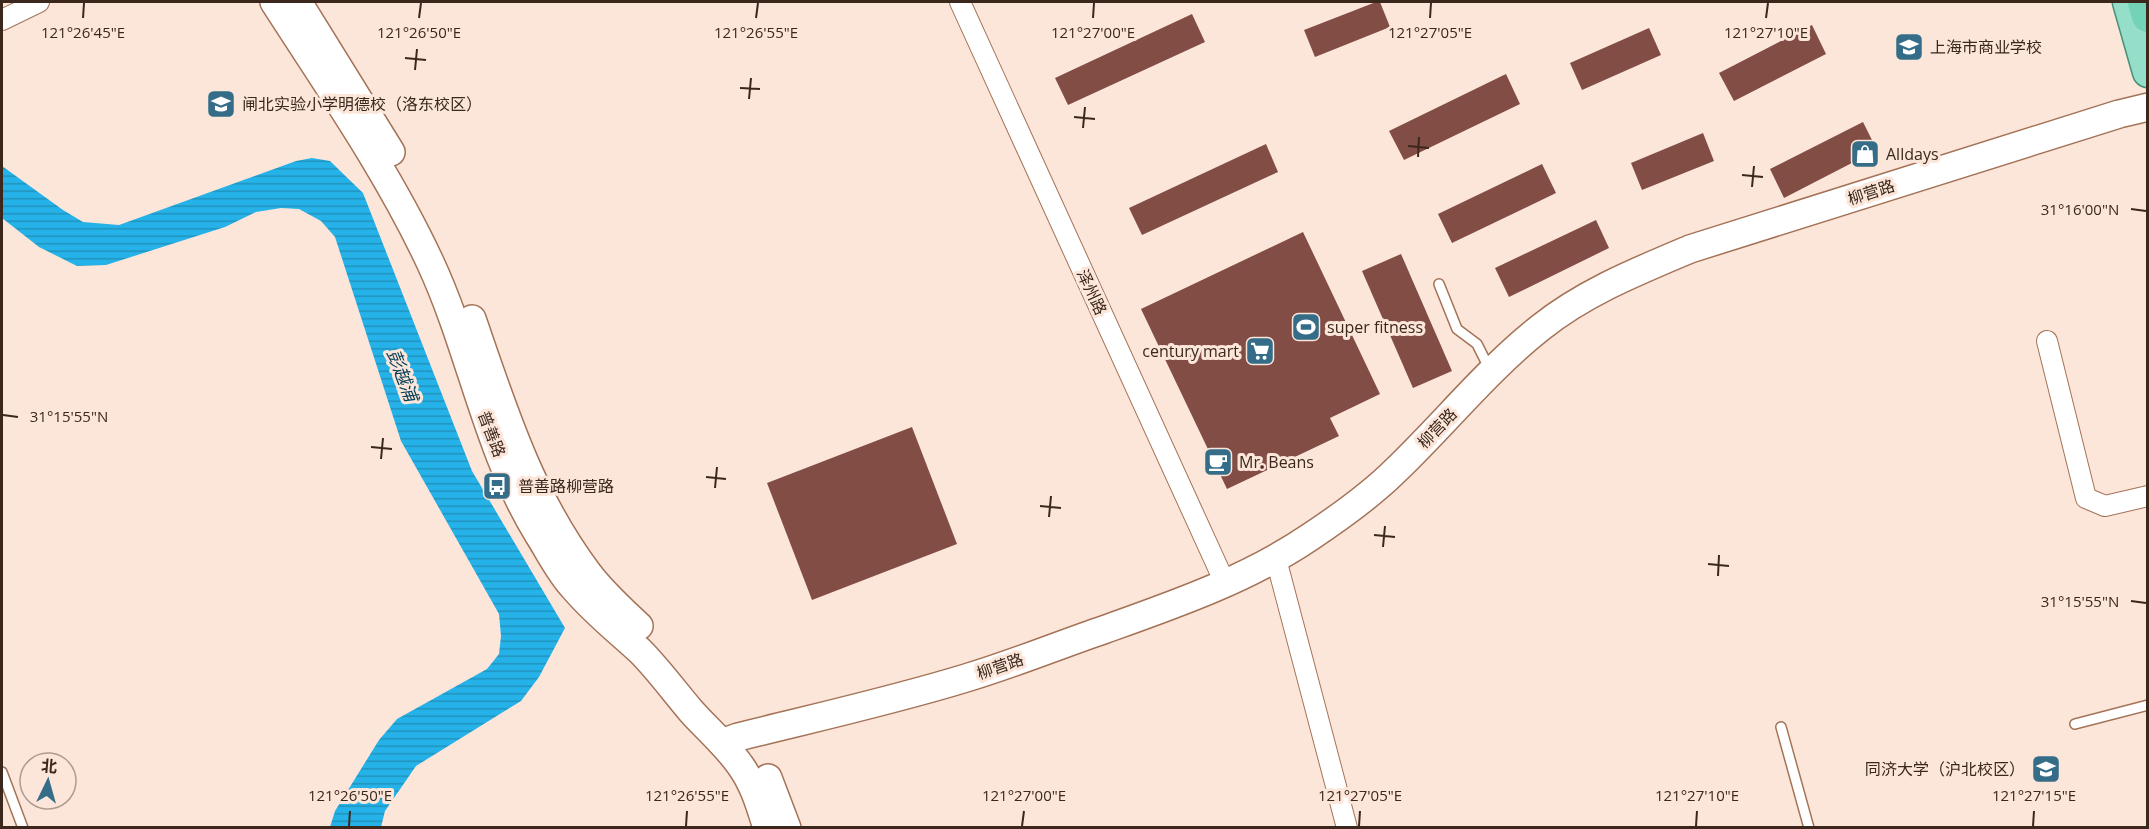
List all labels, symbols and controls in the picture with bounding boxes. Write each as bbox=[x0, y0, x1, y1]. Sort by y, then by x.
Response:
text: 121°26'45"E bbox=[41, 22, 125, 42]
text: 121°26'50"E bbox=[377, 22, 461, 42]
text: 121°26'55"E bbox=[714, 22, 798, 42]
text: 121°27'00"E bbox=[1051, 22, 1135, 42]
text: 121°27'05"E bbox=[1388, 22, 1472, 42]
text: 121°27'10"E bbox=[1724, 22, 1808, 42]
school or university icon: 上海市商业学校 bbox=[1893, 31, 1925, 63]
place label: 上海市商业学校 bbox=[1930, 36, 2042, 58]
school or university icon: 闸北实验小学明德校（洛东校区） bbox=[205, 88, 237, 120]
place label: 闸北实验小学明德校（洛东校区） bbox=[242, 93, 482, 115]
shop icon: Alldays bbox=[1849, 138, 1881, 170]
place label: Alldays bbox=[1886, 143, 1939, 165]
street label: 柳营路 bbox=[1845, 174, 1897, 210]
text: 31°16'00"N bbox=[2041, 199, 2119, 219]
street label: 泽州路 bbox=[1072, 266, 1112, 318]
sports icon: super fitness bbox=[1290, 311, 1322, 343]
place label: super fitness bbox=[1327, 316, 1423, 338]
supermarket icon: century mart bbox=[1244, 335, 1276, 367]
place label: century mart bbox=[1142, 340, 1239, 362]
water label: 彭越浦 bbox=[382, 345, 425, 407]
street label: 柳营路 bbox=[1412, 403, 1462, 453]
text: 31°15'55"N bbox=[30, 406, 108, 426]
street label: 普善路 bbox=[473, 408, 511, 460]
cafe icon: Mr. Beans bbox=[1202, 446, 1234, 478]
place label: Mr. Beans bbox=[1239, 451, 1314, 473]
bus stop icon: 普善路柳营路 bbox=[481, 470, 513, 502]
place label: 普善路柳营路 bbox=[518, 475, 614, 497]
text: 31°15'55"N bbox=[2041, 591, 2119, 611]
street label: 柳营路 bbox=[974, 648, 1026, 684]
north arrow bbox=[18, 751, 78, 811]
school or university icon: 同济大学（沪北校区） bbox=[2030, 753, 2062, 785]
text: 北 bbox=[40, 754, 58, 778]
place label: 同济大学（沪北校区） bbox=[1865, 758, 2025, 780]
text: 121°26'50"E bbox=[308, 785, 392, 805]
text: 121°26'55"E bbox=[645, 785, 729, 805]
text: 121°27'00"E bbox=[982, 785, 1066, 805]
text: 121°27'05"E bbox=[1318, 785, 1402, 805]
text: 121°27'10"E bbox=[1655, 785, 1739, 805]
text: 121°27'15"E bbox=[1992, 785, 2076, 805]

